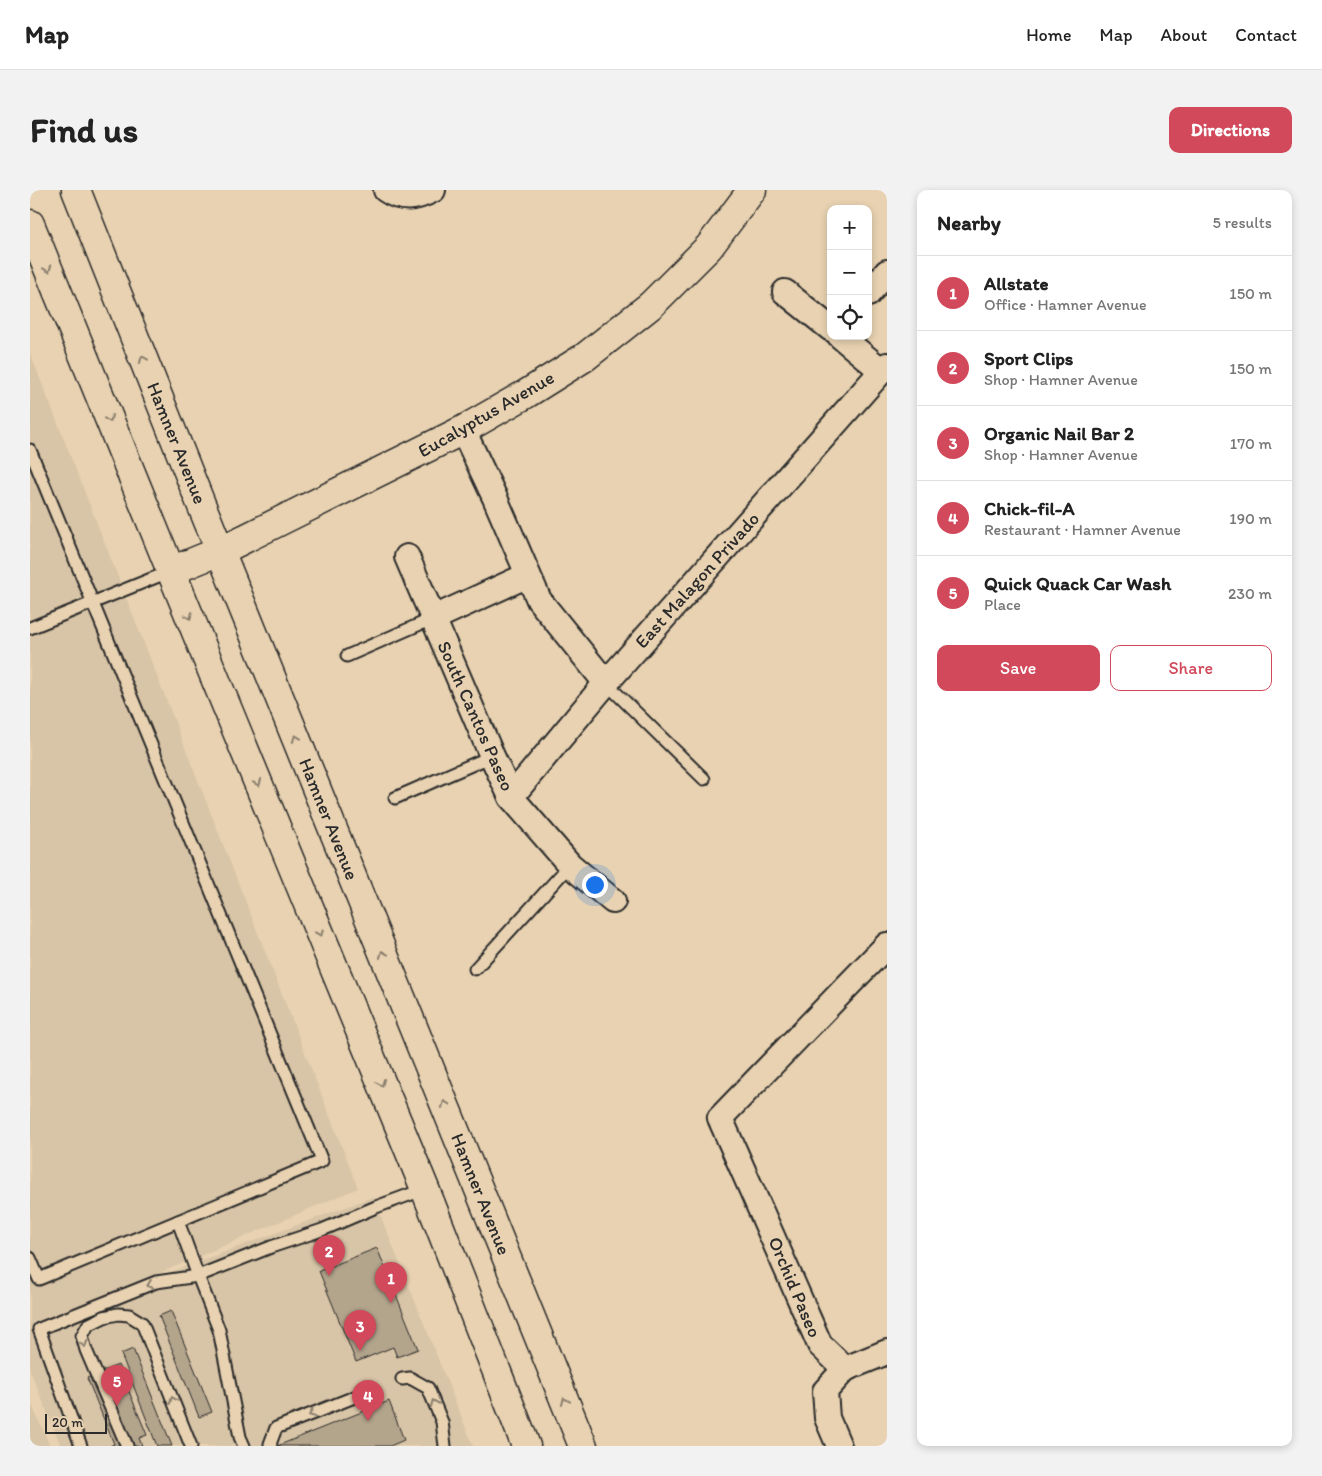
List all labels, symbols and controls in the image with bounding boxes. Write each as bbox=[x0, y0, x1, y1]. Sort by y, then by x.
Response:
text: Map bbox=[25, 20, 69, 49]
text: Home bbox=[1026, 24, 1072, 46]
text: Map bbox=[1100, 24, 1133, 46]
text: About bbox=[1161, 24, 1207, 46]
text: Contact bbox=[1235, 24, 1297, 46]
button: Directions bbox=[1169, 107, 1292, 153]
text: Find us bbox=[30, 109, 138, 151]
map controls bbox=[827, 205, 872, 340]
button: + bbox=[827, 205, 872, 250]
text: Nearby bbox=[937, 210, 1001, 235]
text: 5 results bbox=[1212, 213, 1272, 232]
button: − bbox=[827, 250, 872, 295]
one-way arrow bbox=[42, 264, 53, 273]
text: Allstate bbox=[984, 272, 1049, 295]
text: 1 bbox=[949, 284, 957, 303]
text: 150 m bbox=[1229, 284, 1272, 303]
button: locate bbox=[827, 295, 872, 340]
text: Office · Hamner Avenue bbox=[984, 295, 1147, 314]
text: Sport Clips bbox=[984, 347, 1073, 370]
one-way arrow bbox=[139, 355, 150, 364]
text: 2 bbox=[949, 359, 957, 378]
text: 150 m bbox=[1229, 359, 1272, 378]
street label: Eucalyptus Avenue bbox=[414, 366, 558, 462]
text: Shop · Hamner Avenue bbox=[984, 370, 1138, 389]
street label: Hamner Avenue bbox=[142, 379, 212, 507]
one-way arrow bbox=[104, 415, 114, 423]
text: Organic Nail Bar 2 bbox=[984, 422, 1134, 445]
text: 3 bbox=[949, 434, 957, 453]
text: 170 m bbox=[1230, 434, 1272, 453]
text: Shop · Hamner Avenue bbox=[984, 445, 1138, 464]
text: Chick-fil-A bbox=[984, 497, 1075, 520]
street label: East Malagon Privado bbox=[630, 507, 764, 653]
text: 4 bbox=[948, 509, 958, 528]
text: 190 m bbox=[1229, 509, 1272, 528]
text: Restaurant · Hamner Avenue bbox=[984, 520, 1181, 539]
text: Quick Quack Car Wash bbox=[984, 572, 1171, 595]
text: 5 bbox=[949, 584, 957, 603]
text: 230 m bbox=[1228, 584, 1272, 603]
text: Place bbox=[984, 595, 1021, 614]
one-way arrow bbox=[184, 612, 194, 620]
street label: South Cantos Paseo bbox=[433, 637, 519, 795]
button: Save bbox=[937, 645, 1100, 691]
button: Share bbox=[1110, 645, 1272, 691]
one-way arrow bbox=[292, 734, 302, 743]
street label: Hamner Avenue bbox=[294, 755, 364, 883]
one-way arrow bbox=[251, 778, 262, 787]
your location bbox=[582, 872, 608, 898]
one-way arrow bbox=[313, 928, 324, 937]
one-way arrow bbox=[379, 950, 390, 959]
one-way arrow bbox=[376, 1079, 386, 1087]
one-way arrow bbox=[440, 1100, 451, 1109]
street label: Hamner Avenue bbox=[446, 1130, 516, 1258]
street label: Orchid Paseo bbox=[763, 1233, 827, 1341]
pin: 2 bbox=[313, 1235, 345, 1276]
pin: 1 bbox=[375, 1262, 407, 1303]
one-way arrow bbox=[146, 1279, 155, 1289]
pin: 3 bbox=[344, 1310, 376, 1351]
one-way arrow bbox=[79, 1339, 89, 1347]
pin: 5 bbox=[101, 1365, 133, 1406]
pin: 4 bbox=[352, 1380, 384, 1421]
one-way arrow bbox=[169, 1397, 179, 1405]
one-way arrow bbox=[561, 1397, 571, 1406]
one-way arrow bbox=[430, 1399, 440, 1408]
one-way arrow bbox=[308, 1408, 317, 1418]
scale bar bbox=[45, 1411, 108, 1434]
text: 20 m bbox=[52, 1414, 83, 1431]

